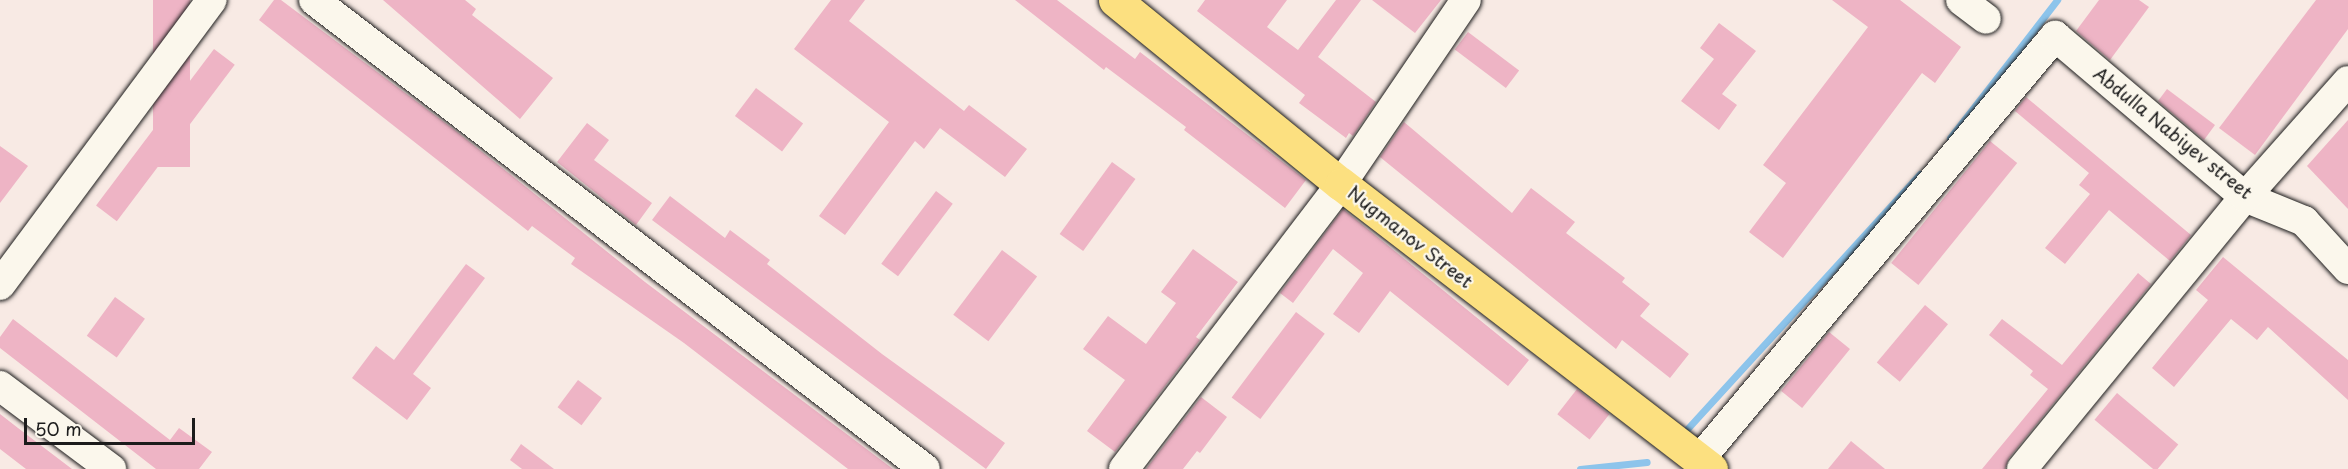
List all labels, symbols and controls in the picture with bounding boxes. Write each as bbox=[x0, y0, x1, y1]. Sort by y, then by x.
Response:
street label: Abdulla Nabiyev street bbox=[2090, 62, 2256, 204]
street label: Nugmanov Street bbox=[1343, 182, 1477, 292]
scale bar bbox=[27, 406, 198, 444]
text: 50 m bbox=[35, 415, 82, 442]

